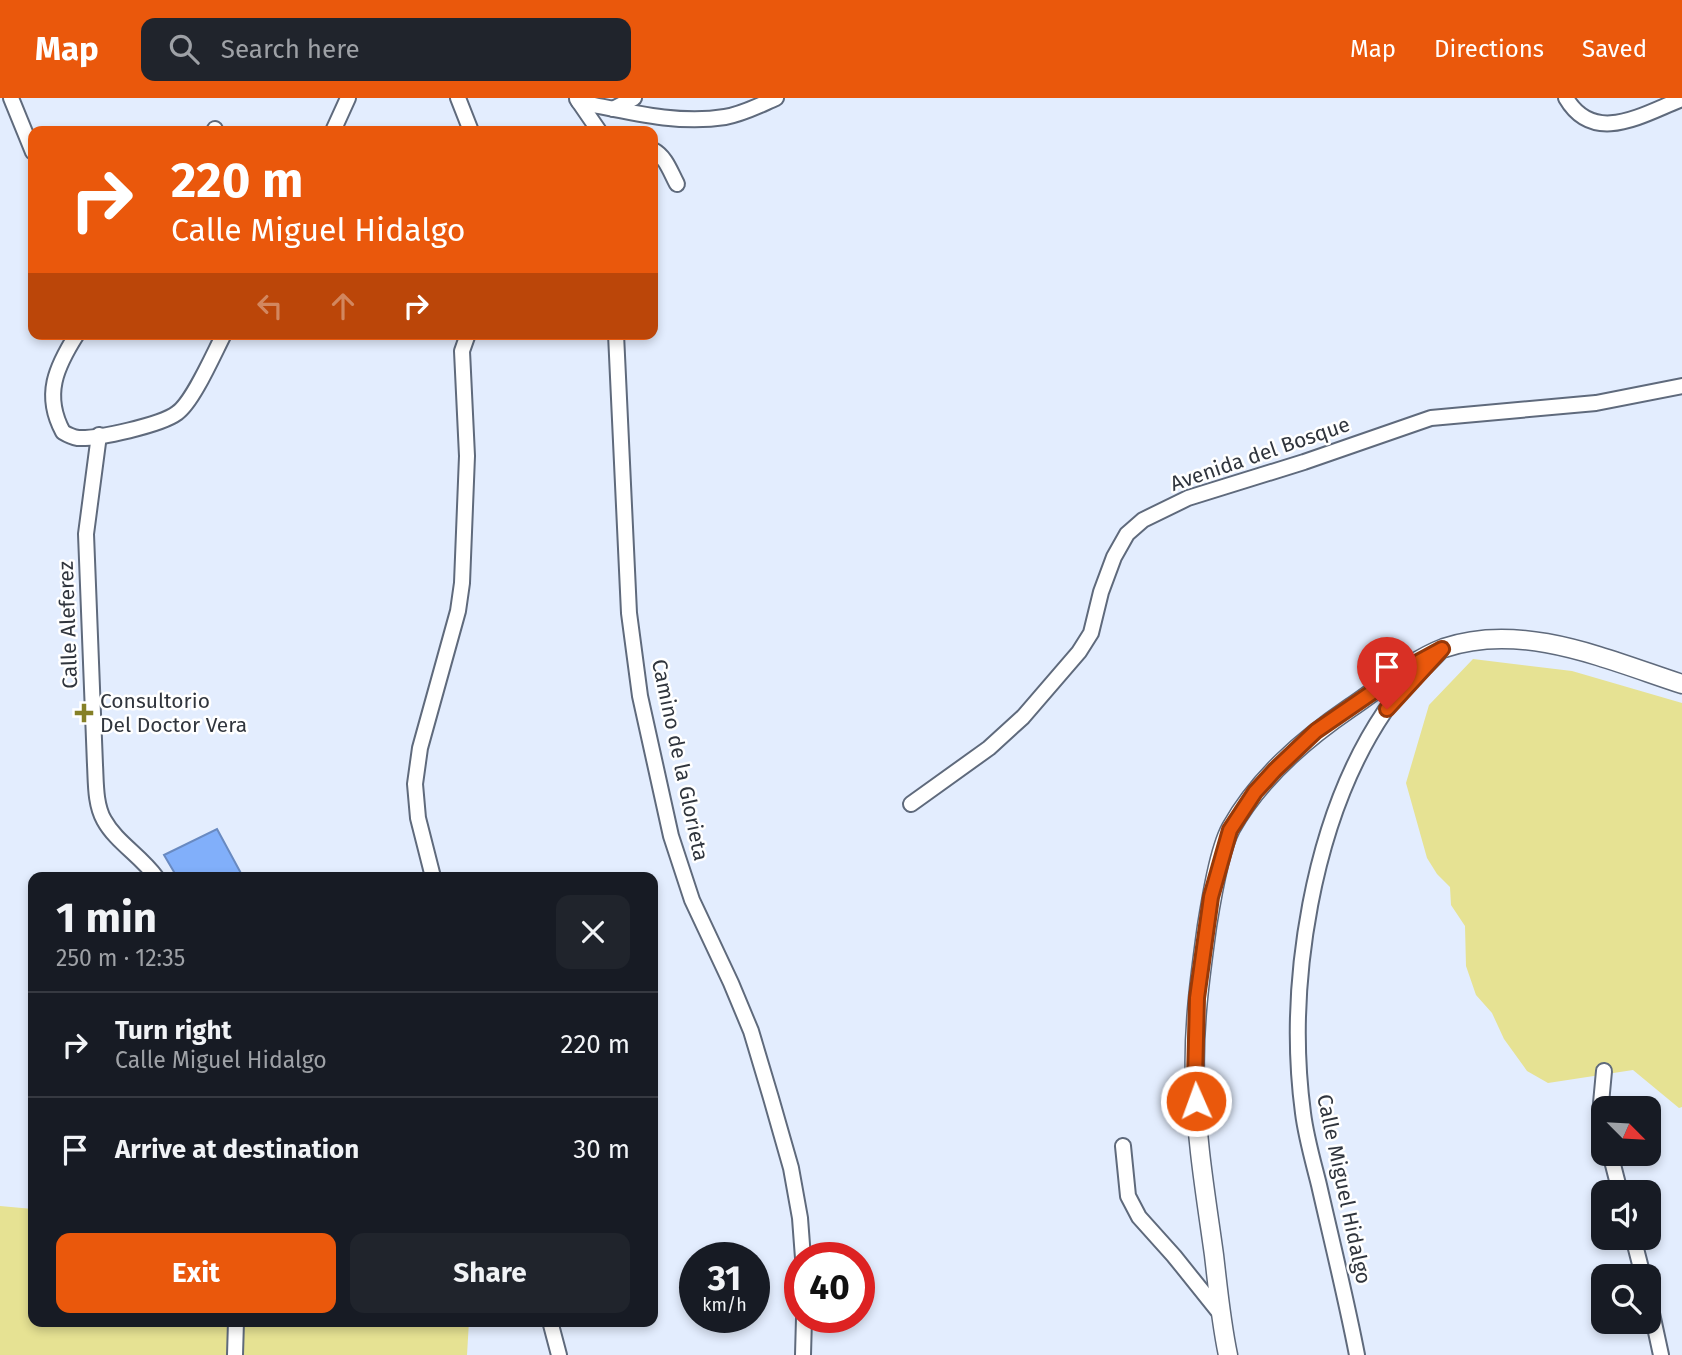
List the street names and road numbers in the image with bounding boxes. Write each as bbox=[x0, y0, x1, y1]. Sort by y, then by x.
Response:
street label: Avenida del Bosque bbox=[1167, 411, 1353, 497]
street label: Calle Aleferez bbox=[53, 561, 83, 689]
street label: Camino de la Glorieta bbox=[646, 657, 714, 863]
street label: Calle Miguel Hidalgo bbox=[1311, 1092, 1377, 1286]

